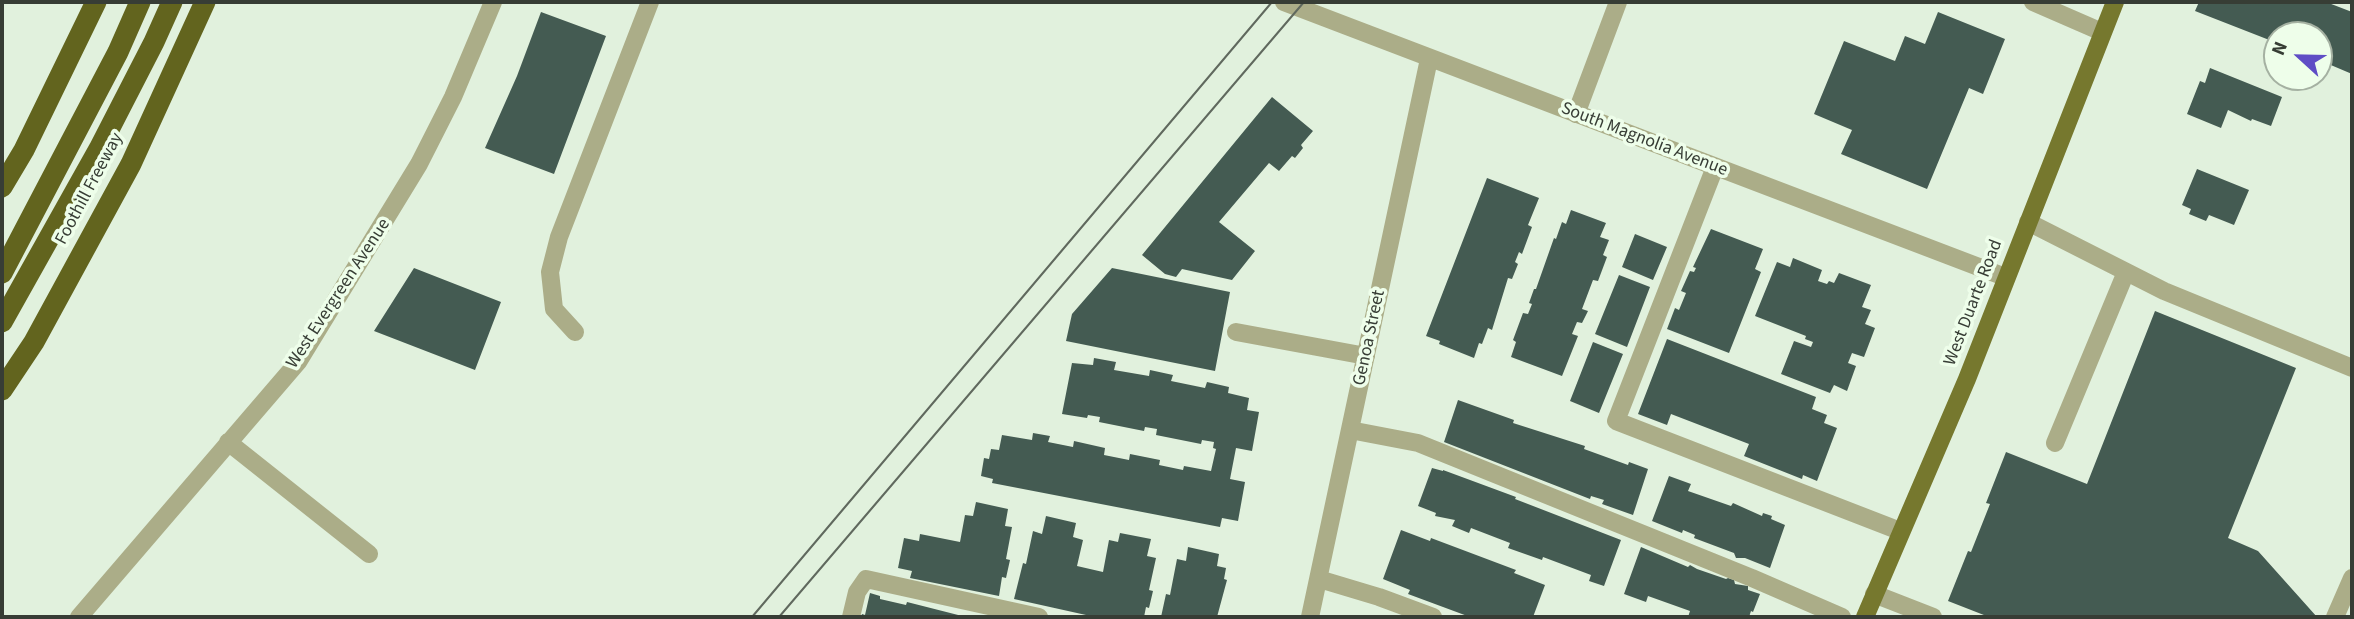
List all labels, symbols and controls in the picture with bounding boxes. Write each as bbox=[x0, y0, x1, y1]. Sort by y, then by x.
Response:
north arrow bbox=[2263, 21, 2333, 91]
text: N bbox=[2265, 38, 2295, 60]
street label: South Magnolia Avenue bbox=[1558, 98, 1730, 182]
street label: Foothill Freeway bbox=[51, 129, 129, 249]
street label: West Evergreen Avenue bbox=[282, 215, 396, 373]
street label: West Duarte Road bbox=[1940, 237, 2008, 369]
street label: Genoa Street bbox=[1349, 288, 1391, 388]

